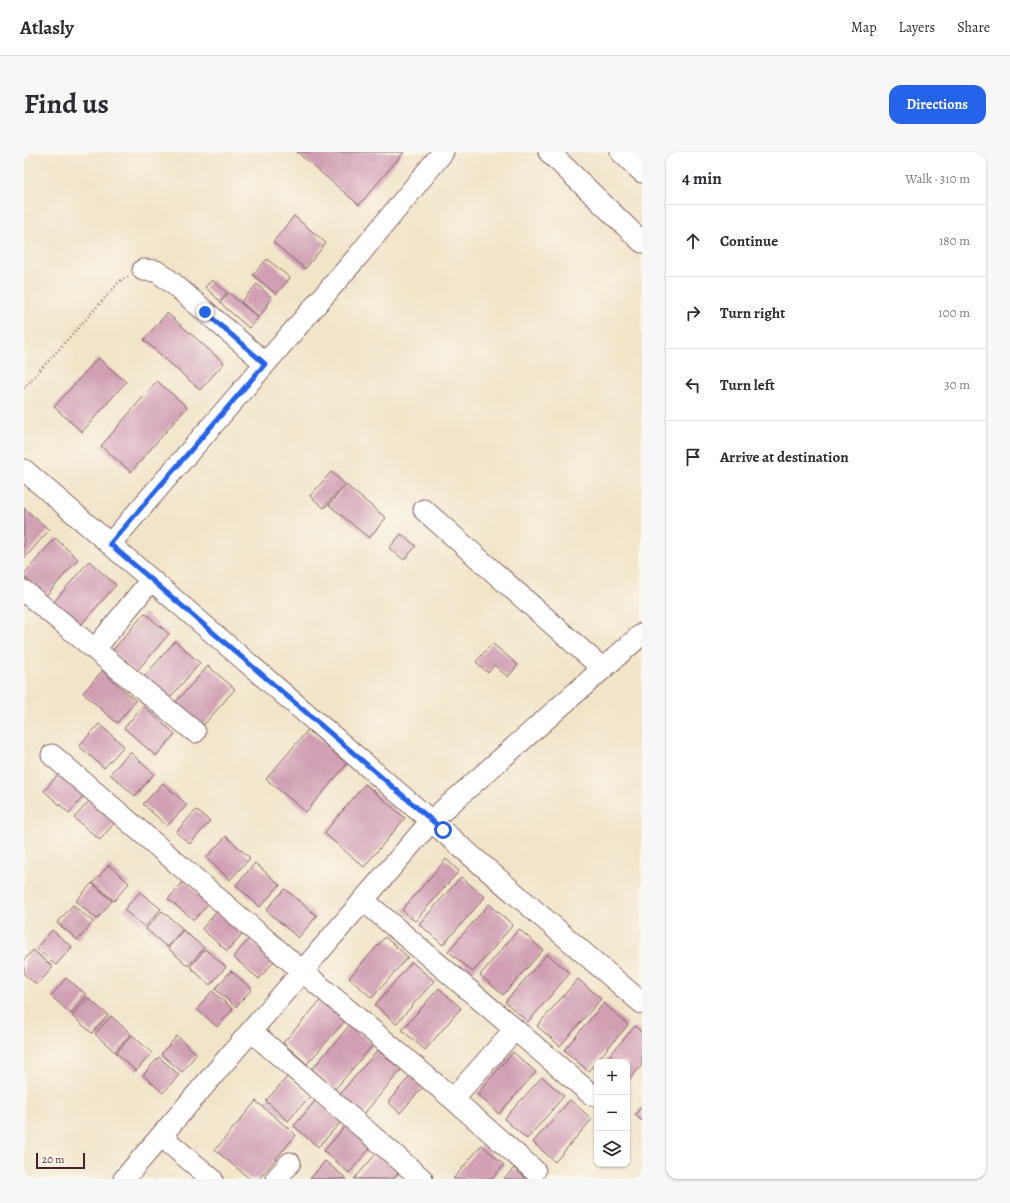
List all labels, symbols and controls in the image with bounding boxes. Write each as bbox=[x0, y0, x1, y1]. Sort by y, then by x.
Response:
text: Atlasly bbox=[20, 15, 74, 41]
text: Map bbox=[851, 18, 877, 37]
text: Layers bbox=[899, 18, 935, 37]
text: Share bbox=[957, 18, 990, 37]
text: Find us bbox=[24, 85, 109, 123]
button: Directions bbox=[889, 85, 986, 124]
text: 4 min bbox=[682, 167, 722, 190]
text: Walk · 310 m bbox=[905, 170, 970, 187]
icon: ahead bbox=[682, 230, 704, 252]
text: Continue bbox=[720, 231, 778, 251]
text: 180 m bbox=[939, 232, 970, 249]
icon: right bbox=[682, 302, 704, 324]
route end bbox=[196, 303, 214, 321]
text: Turn right bbox=[720, 303, 785, 323]
text: 100 m bbox=[938, 304, 970, 321]
icon: left bbox=[682, 374, 704, 396]
text: Turn left bbox=[720, 375, 775, 395]
text: 30 m bbox=[944, 376, 970, 393]
icon: arrive bbox=[682, 446, 704, 468]
text: Arrive at destination bbox=[720, 447, 849, 467]
route start bbox=[434, 821, 452, 839]
map controls bbox=[594, 1059, 630, 1167]
button: + bbox=[594, 1059, 630, 1095]
button: − bbox=[594, 1095, 630, 1131]
button: layers bbox=[594, 1131, 630, 1167]
scale bar bbox=[36, 1151, 85, 1170]
text: 20 m bbox=[42, 1152, 64, 1167]

